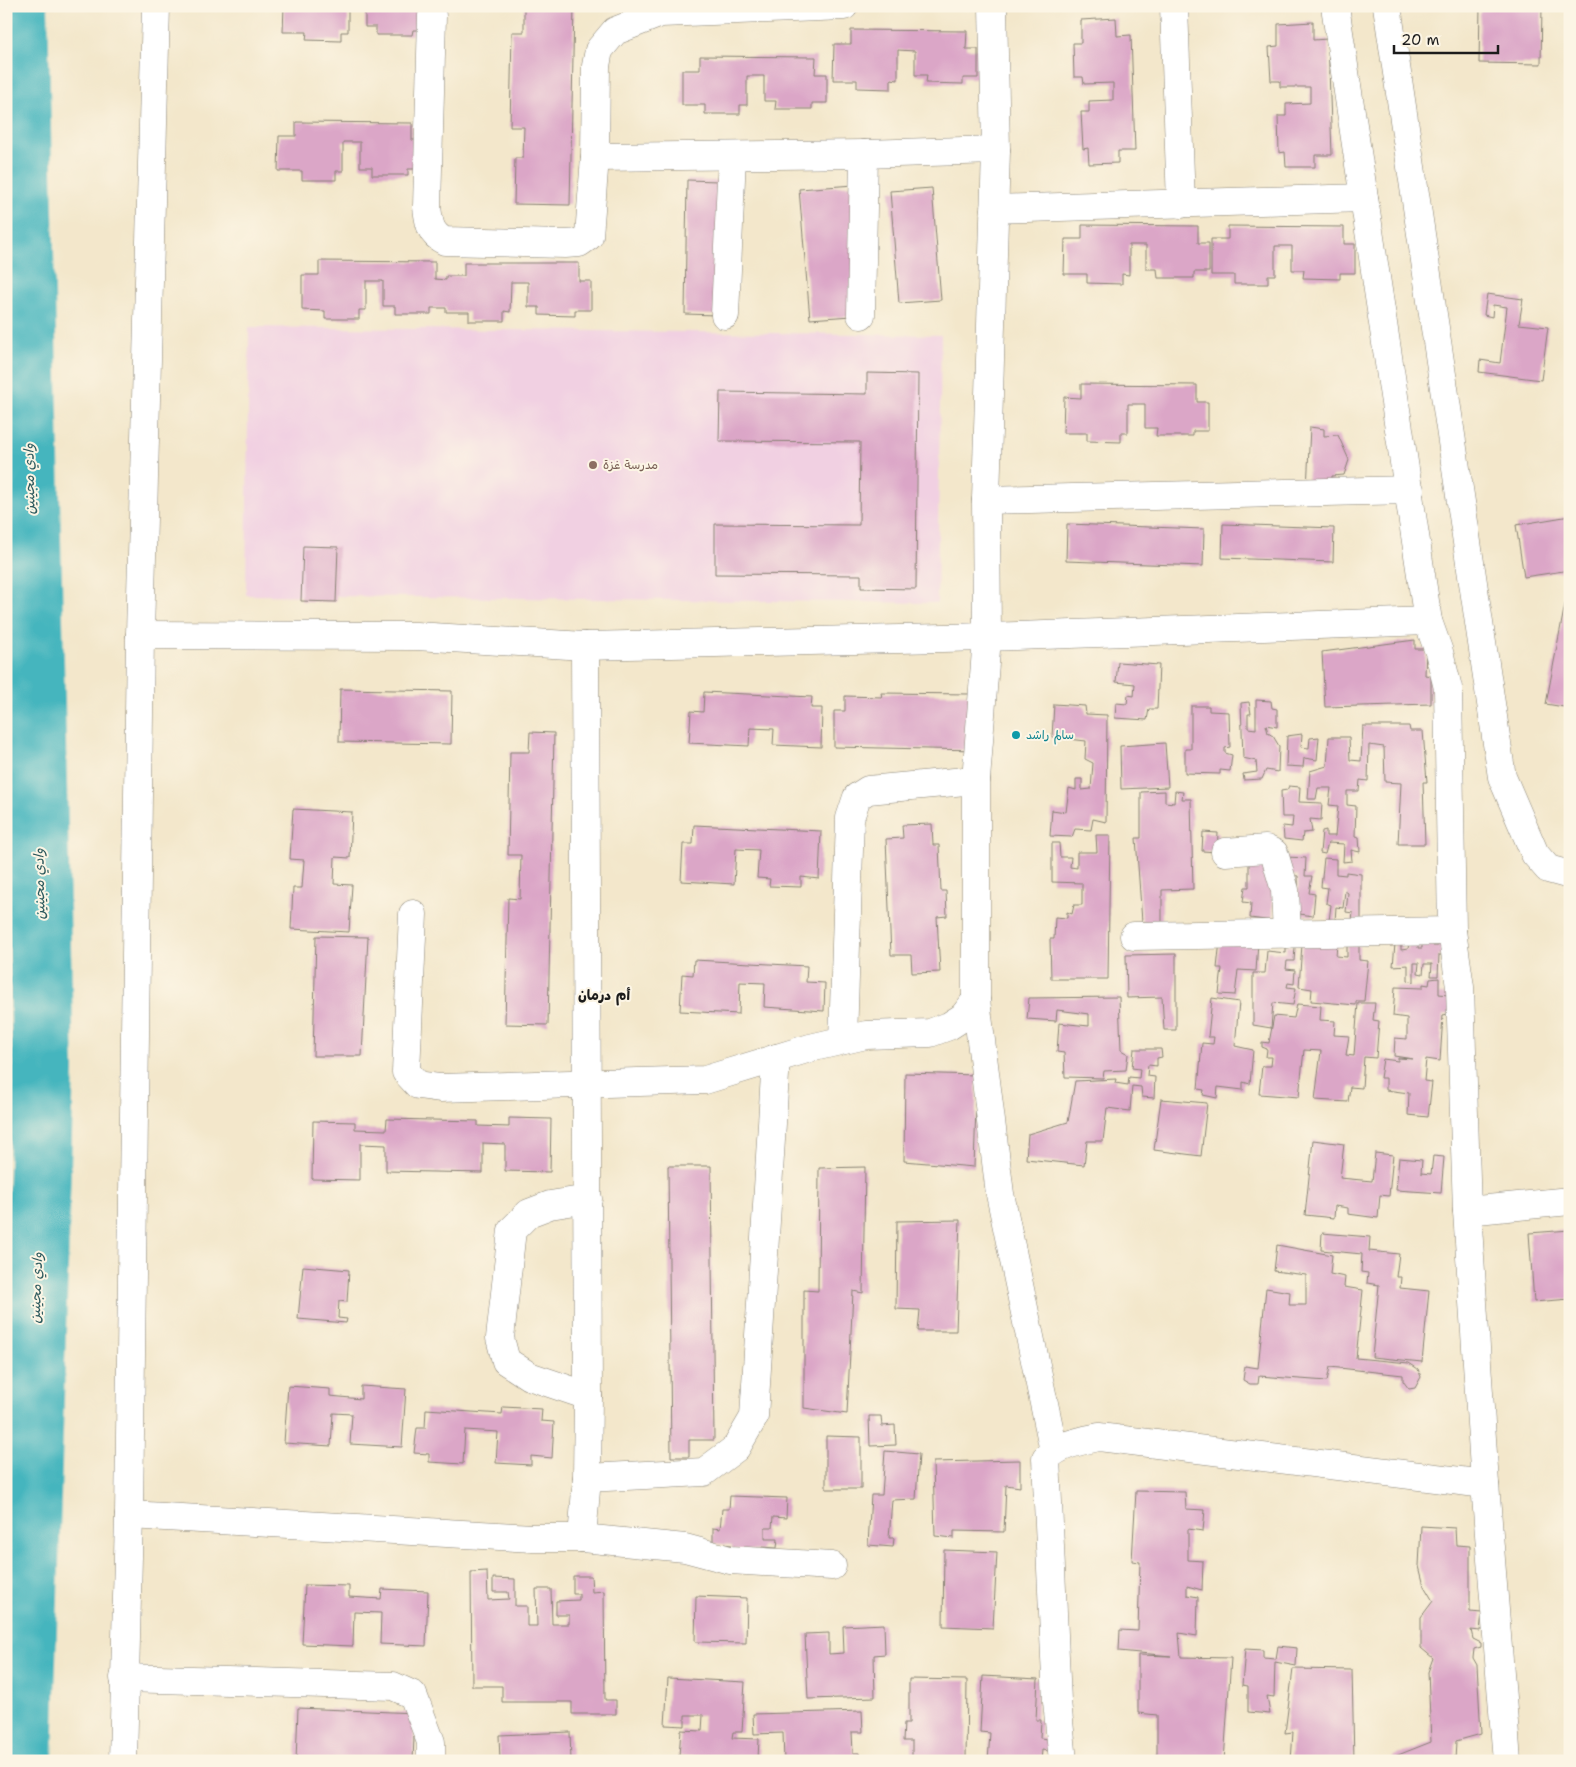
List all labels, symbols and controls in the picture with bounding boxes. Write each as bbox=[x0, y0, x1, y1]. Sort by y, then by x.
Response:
scale bar bbox=[1394, 22, 1497, 54]
text: 20 m bbox=[1401, 30, 1440, 50]
water label: وادي مجينين bbox=[19, 443, 41, 515]
place label: مدرسة غزة bbox=[603, 457, 658, 473]
marker: مدرسة غزة bbox=[587, 459, 599, 471]
place label: سالم راشد bbox=[1026, 727, 1074, 745]
marker: سالم راشد bbox=[1010, 729, 1022, 741]
water label: وادي مجينين bbox=[29, 848, 51, 920]
district label: أم درمان bbox=[578, 986, 631, 1006]
water label: وادي مجينين bbox=[26, 1252, 48, 1324]

